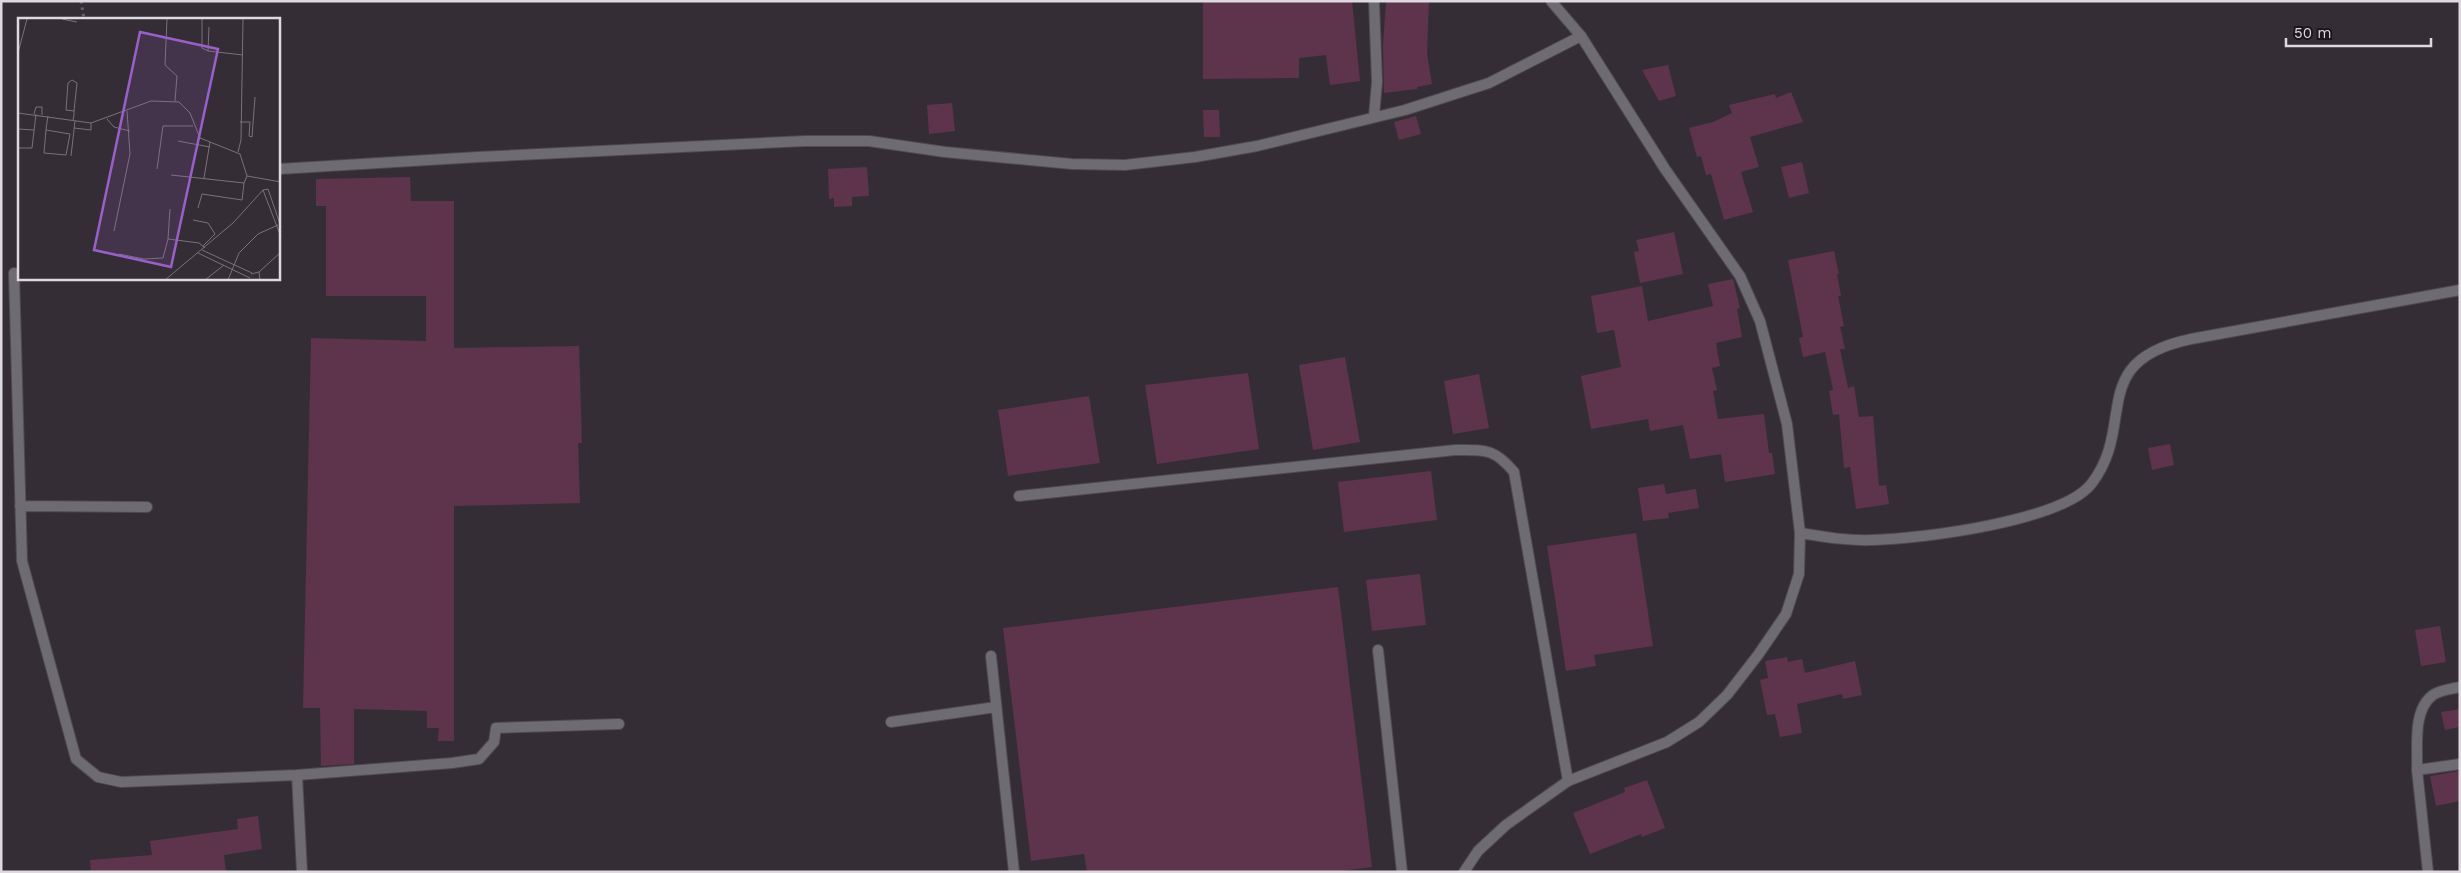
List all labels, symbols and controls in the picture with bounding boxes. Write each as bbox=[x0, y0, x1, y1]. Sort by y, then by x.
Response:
scale bar bbox=[2286, 15, 2431, 47]
inset map bbox=[18, 18, 280, 280]
text: 50 m bbox=[2294, 24, 2331, 42]

